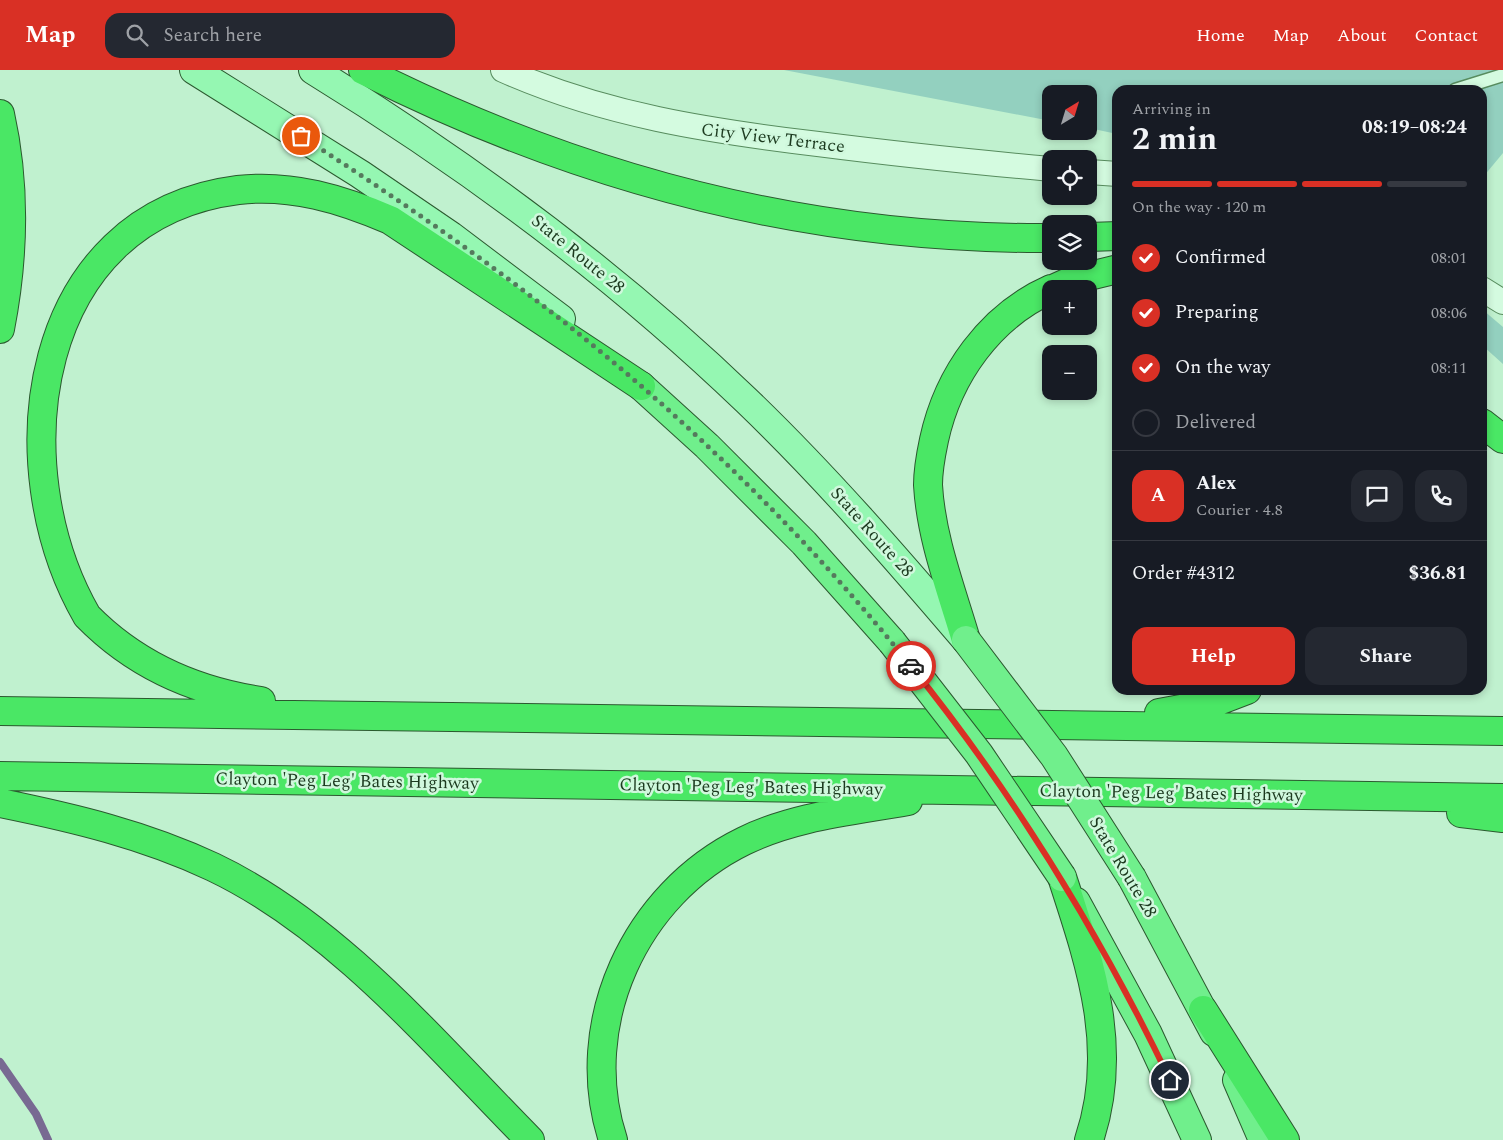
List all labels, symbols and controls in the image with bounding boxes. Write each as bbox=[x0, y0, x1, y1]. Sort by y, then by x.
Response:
search box bbox=[105, 13, 455, 58]
text: Map bbox=[25, 17, 75, 53]
icon: search bbox=[123, 21, 151, 49]
text: Search here bbox=[163, 21, 262, 50]
text: Home bbox=[1196, 22, 1245, 49]
text: Map bbox=[1273, 22, 1309, 49]
text: About bbox=[1337, 22, 1387, 49]
text: Contact bbox=[1415, 22, 1478, 49]
north arrow bbox=[1042, 85, 1098, 140]
map controls bbox=[1042, 85, 1097, 400]
text: Arriving in bbox=[1132, 97, 1211, 121]
text: 08:19–08:24 bbox=[1362, 113, 1467, 142]
pin bbox=[280, 115, 322, 157]
text: 2 min bbox=[1132, 115, 1217, 164]
street label: City View Terrace bbox=[700, 116, 846, 160]
icon: bag bbox=[287, 122, 315, 150]
button: locate bbox=[1042, 150, 1097, 205]
text: On the way · 120 m bbox=[1132, 195, 1266, 219]
street label: State Route 28 bbox=[525, 208, 631, 300]
button: layers bbox=[1042, 215, 1097, 270]
text: Confirmed bbox=[1175, 243, 1266, 272]
icon: check bbox=[1132, 244, 1160, 272]
text: 08:01 bbox=[1431, 246, 1467, 270]
button: + bbox=[1042, 280, 1097, 335]
text: Preparing bbox=[1175, 298, 1259, 327]
icon: check bbox=[1132, 299, 1160, 327]
text: 08:06 bbox=[1431, 301, 1467, 325]
button: − bbox=[1042, 345, 1097, 400]
text: On the way bbox=[1175, 353, 1271, 382]
icon: check bbox=[1132, 354, 1160, 382]
text: 08:11 bbox=[1431, 356, 1467, 380]
text: Delivered bbox=[1175, 408, 1256, 437]
text: Alex bbox=[1196, 469, 1237, 498]
button: chat bbox=[1351, 470, 1403, 522]
button: phone bbox=[1415, 470, 1467, 522]
street label: State Route 28 bbox=[824, 481, 920, 583]
text: A bbox=[1151, 481, 1165, 510]
text: Courier · 4.8 bbox=[1196, 498, 1283, 522]
text: Order #4312 bbox=[1132, 559, 1235, 588]
text: $36.81 bbox=[1409, 559, 1467, 588]
button: Help bbox=[1132, 627, 1295, 685]
button: Share bbox=[1305, 627, 1467, 685]
courier bbox=[886, 641, 936, 691]
icon: car bbox=[897, 652, 925, 680]
street label: Clayton 'Peg Leg' Bates Highway bbox=[215, 765, 480, 797]
street label: Clayton 'Peg Leg' Bates Highway bbox=[619, 771, 884, 803]
street label: Clayton 'Peg Leg' Bates Highway bbox=[1039, 777, 1304, 809]
street label: State Route 28 bbox=[1082, 811, 1164, 923]
pin bbox=[1149, 1059, 1191, 1101]
icon: home bbox=[1156, 1066, 1184, 1094]

